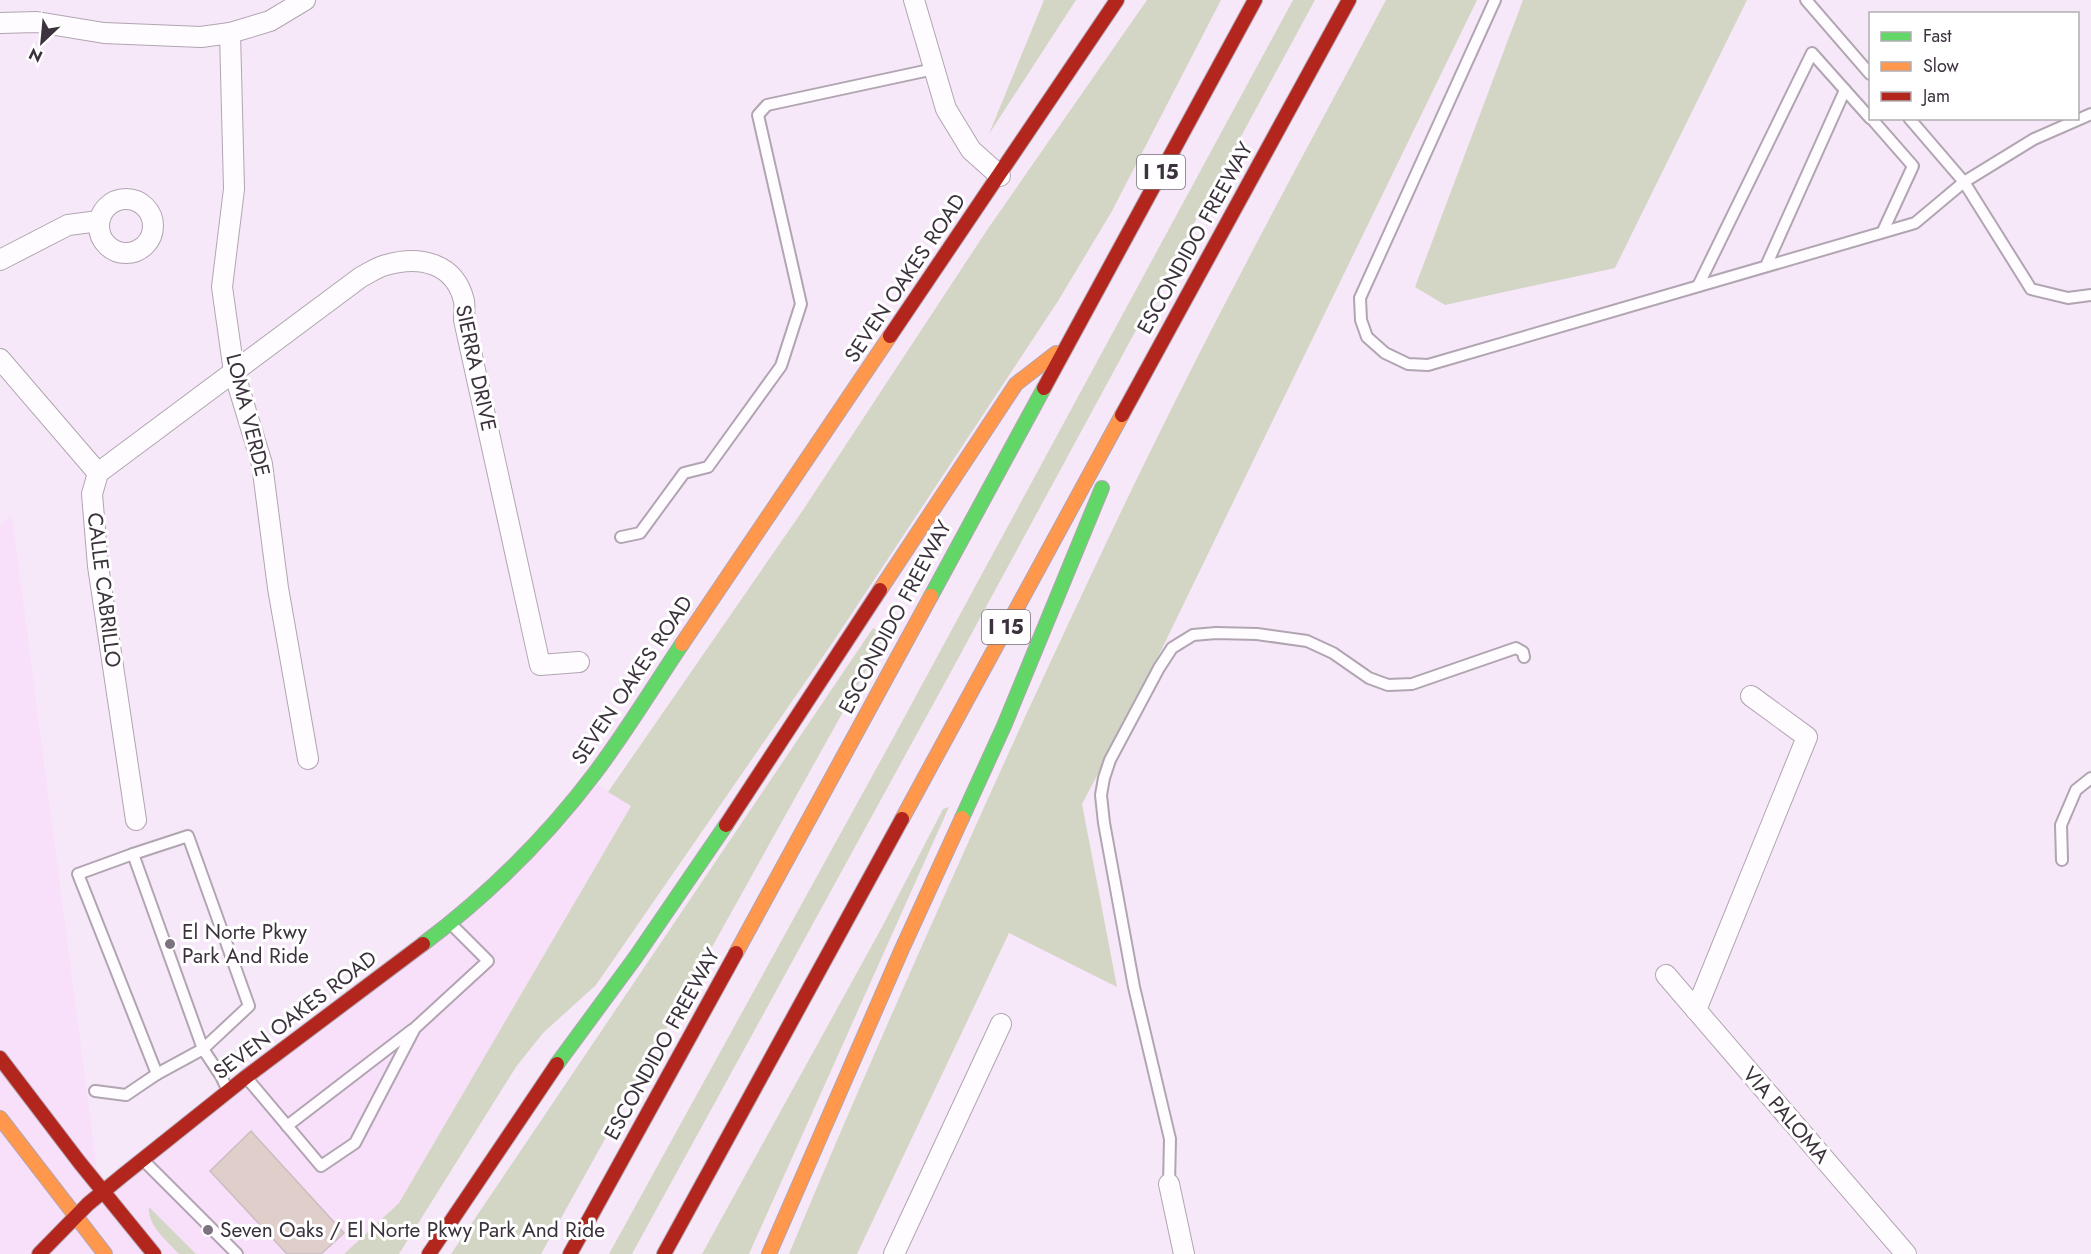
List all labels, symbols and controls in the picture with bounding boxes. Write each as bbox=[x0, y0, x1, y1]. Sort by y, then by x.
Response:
north arrow bbox=[12, 12, 72, 72]
legend bbox=[1869, 12, 2079, 120]
text: Fast bbox=[1923, 23, 1952, 49]
text: N bbox=[25, 42, 46, 68]
text: Slow bbox=[1923, 53, 1960, 79]
text: Jam bbox=[1921, 83, 1950, 109]
street label: ESCONDIDO FREEWAY bbox=[1130, 136, 1260, 339]
road number: I 15 bbox=[1137, 155, 1185, 189]
street label: SEVEN OAKES ROAD bbox=[837, 188, 973, 368]
street label: SIERRA DRIVE bbox=[448, 302, 504, 434]
street label: LOMA VERDE bbox=[218, 350, 278, 480]
street label: CALLE CABRILLO bbox=[80, 511, 128, 669]
street label: ESCONDIDO FREEWAY bbox=[831, 515, 959, 719]
street label: SEVEN OAKES ROAD bbox=[564, 590, 700, 770]
road number: I 15 bbox=[982, 610, 1030, 644]
place label: El Norte Pkwy Park And Ride bbox=[182, 917, 309, 971]
marker: El Norte Pkwy Park And Ride bbox=[163, 937, 177, 951]
street label: ESCONDIDO FREEWAY bbox=[597, 942, 727, 1145]
street label: SEVEN OAKES ROAD bbox=[207, 943, 383, 1087]
street label: VIA PALOMA bbox=[1736, 1060, 1837, 1170]
place label: Seven Oaks / El Norte Pkwy Park And Ride bbox=[220, 1215, 605, 1245]
marker: Seven Oaks / El Norte Pkwy Park And Ride bbox=[201, 1223, 215, 1237]

